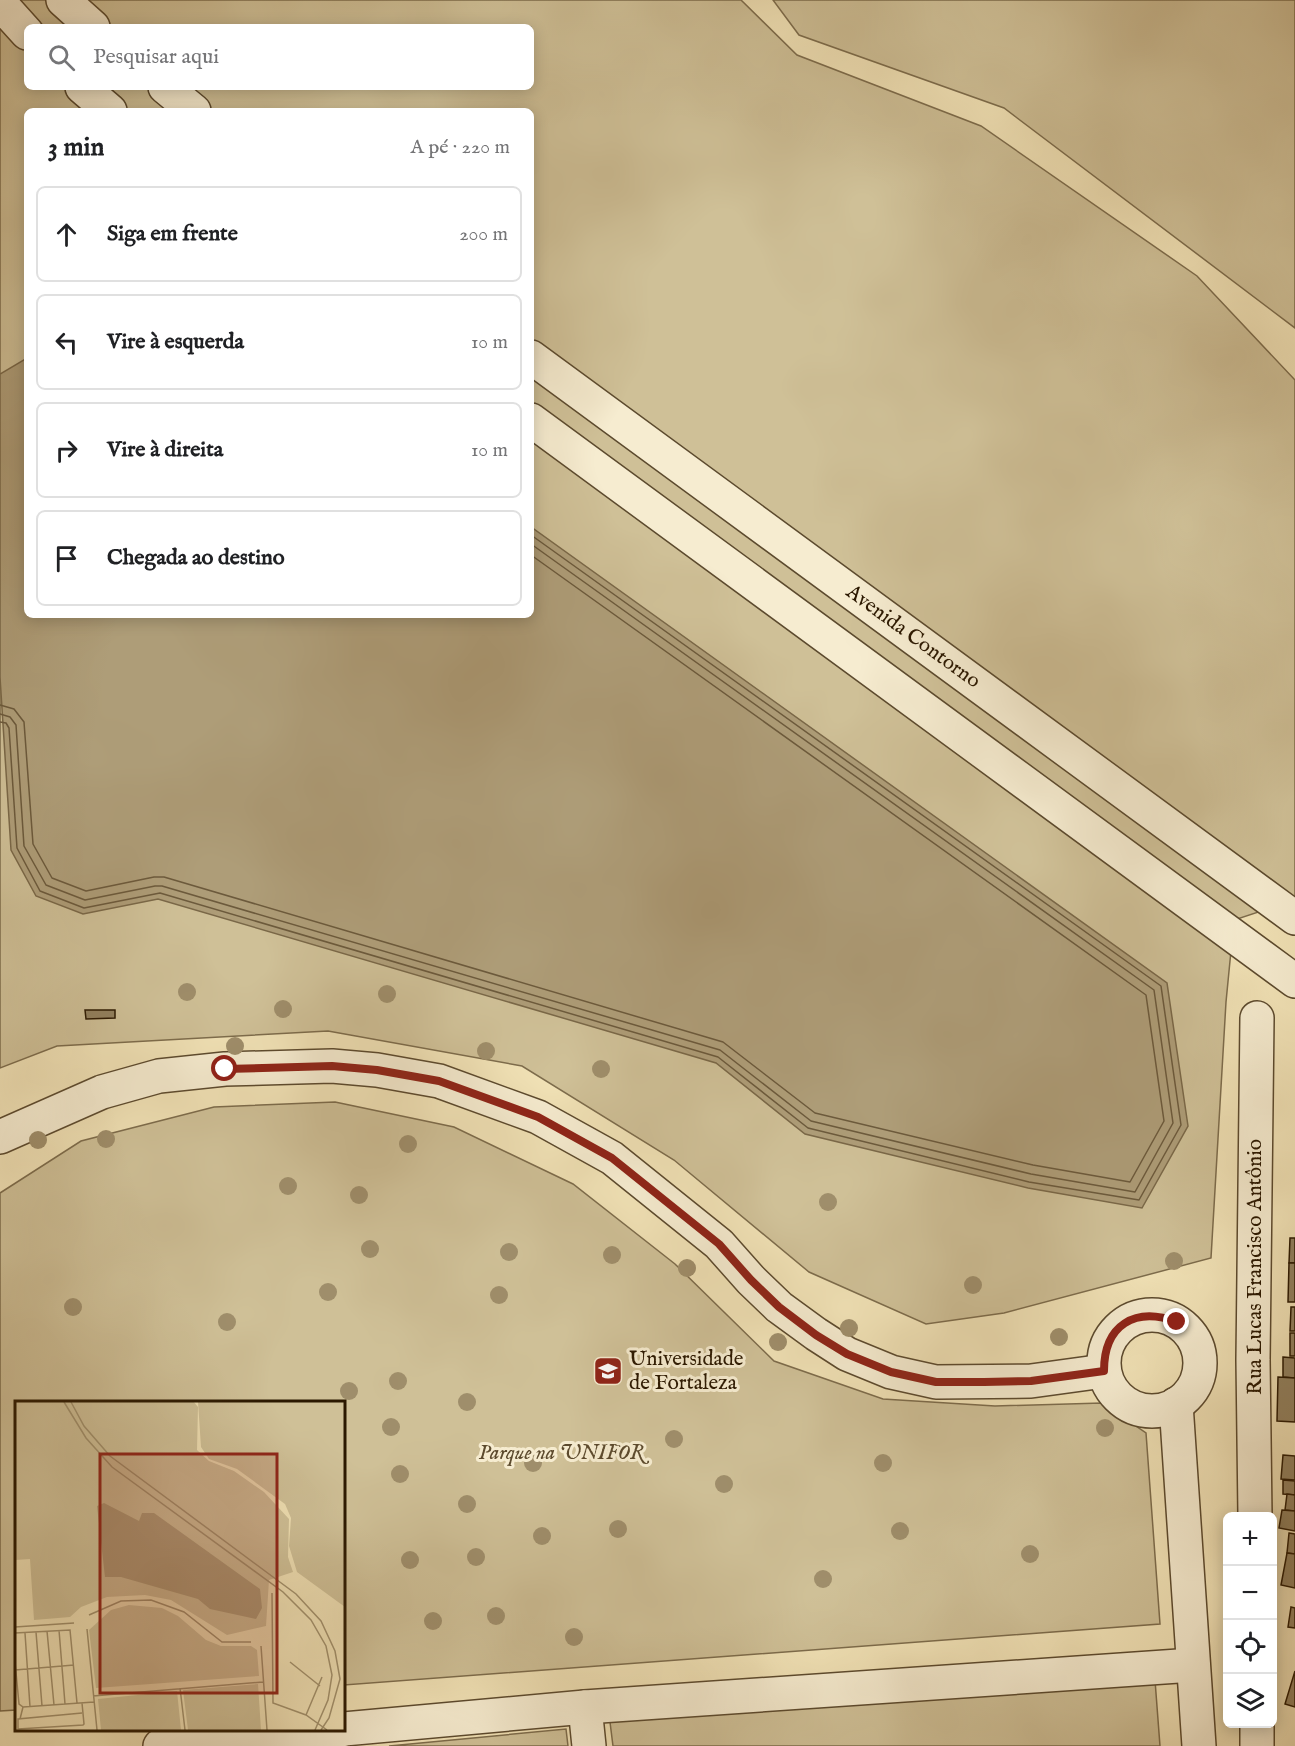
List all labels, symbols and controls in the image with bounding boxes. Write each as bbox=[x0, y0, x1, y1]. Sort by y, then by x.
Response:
search box bbox=[24, 24, 534, 90]
icon: search bbox=[45, 41, 78, 74]
text: Pesquisar aqui bbox=[93, 43, 219, 71]
text: 3 min bbox=[48, 131, 104, 164]
text: A pé · 220 m bbox=[411, 135, 510, 160]
icon: ahead bbox=[50, 218, 83, 251]
text: Siga em frente bbox=[107, 220, 238, 248]
text: 200 m bbox=[459, 222, 508, 247]
icon: left bbox=[50, 326, 83, 359]
text: Vire à esquerda bbox=[107, 328, 244, 356]
text: 10 m bbox=[471, 330, 508, 355]
icon: right bbox=[50, 434, 83, 467]
text: Vire à direita bbox=[107, 436, 223, 464]
text: 10 m bbox=[471, 438, 508, 463]
icon: arrive bbox=[50, 542, 83, 575]
text: Chegada ao destino bbox=[107, 544, 285, 572]
street label: Avenida Contorno bbox=[839, 578, 986, 695]
route start bbox=[211, 1055, 237, 1081]
street label: Rua Lucas Francisco Antônio bbox=[1242, 1139, 1269, 1395]
route end bbox=[1163, 1308, 1189, 1334]
place label: Universidade de Fortaleza bbox=[629, 1346, 744, 1397]
school or university icon: Universidade de Fortaleza bbox=[592, 1355, 624, 1387]
inset map bbox=[15, 1401, 345, 1731]
park label: Parque na UNIFOR bbox=[478, 1440, 650, 1467]
map controls bbox=[1223, 1512, 1277, 1728]
button: + bbox=[1223, 1512, 1277, 1566]
button: − bbox=[1223, 1566, 1277, 1620]
button: locate bbox=[1223, 1620, 1277, 1674]
button: layers bbox=[1223, 1674, 1277, 1728]

